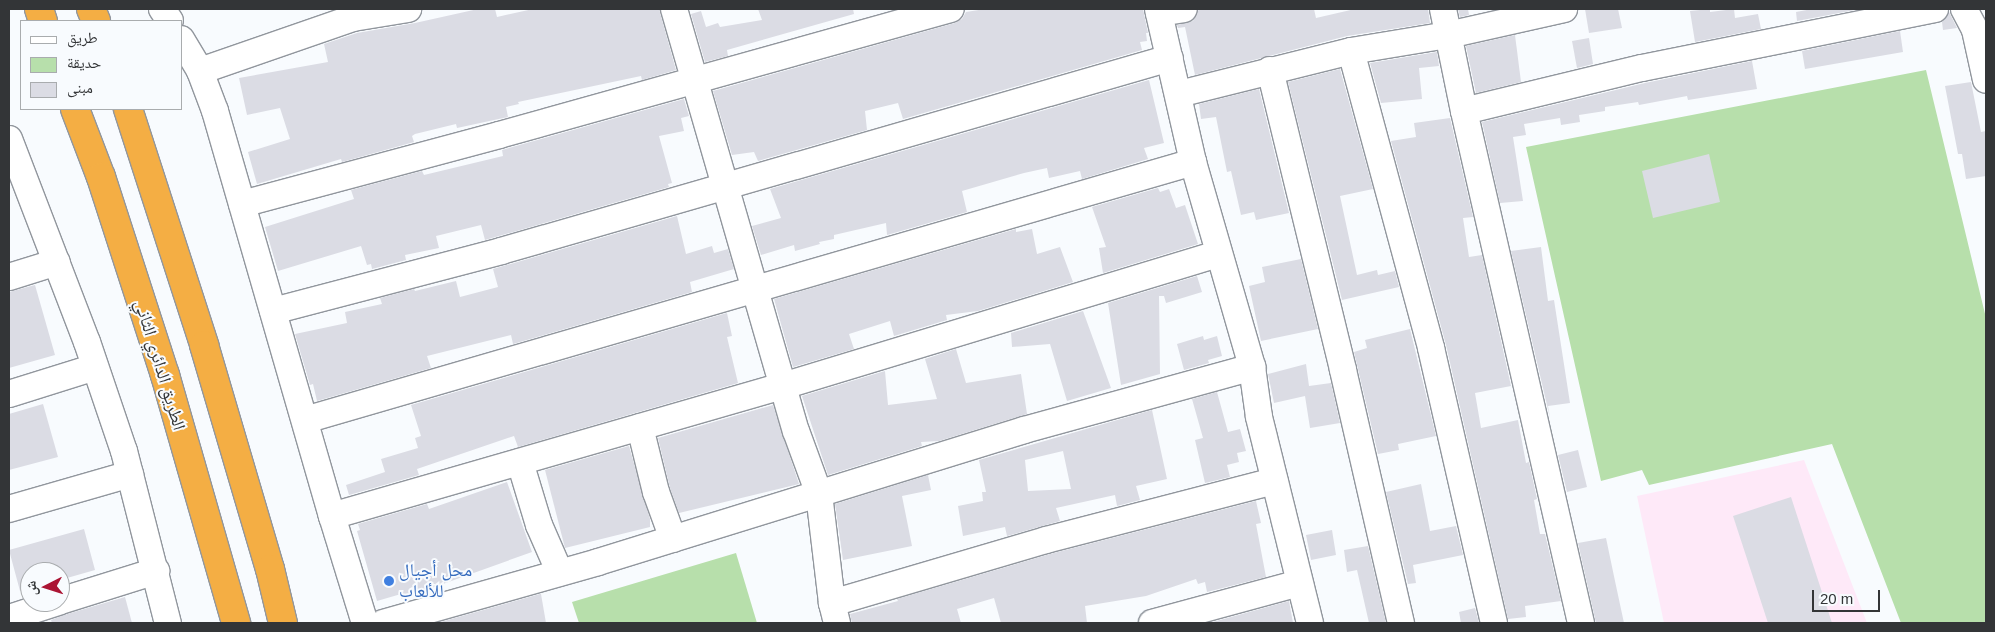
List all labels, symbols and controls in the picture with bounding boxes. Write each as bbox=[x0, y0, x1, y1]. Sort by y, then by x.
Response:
legend bbox=[20, 20, 182, 110]
text: طريق bbox=[67, 29, 98, 46]
text: حديقة bbox=[67, 54, 101, 71]
text: مبنى bbox=[67, 79, 93, 96]
street label: الطريق الدائري الثاني bbox=[130, 297, 190, 433]
place label: محل أجيال للألعاب bbox=[399, 560, 472, 602]
north arrow bbox=[20, 562, 70, 612]
marker: محل أجيال للألعاب bbox=[383, 575, 395, 587]
text: ش bbox=[22, 580, 40, 596]
scale bar bbox=[1815, 580, 1882, 612]
text: 20 m bbox=[1820, 590, 1853, 607]

